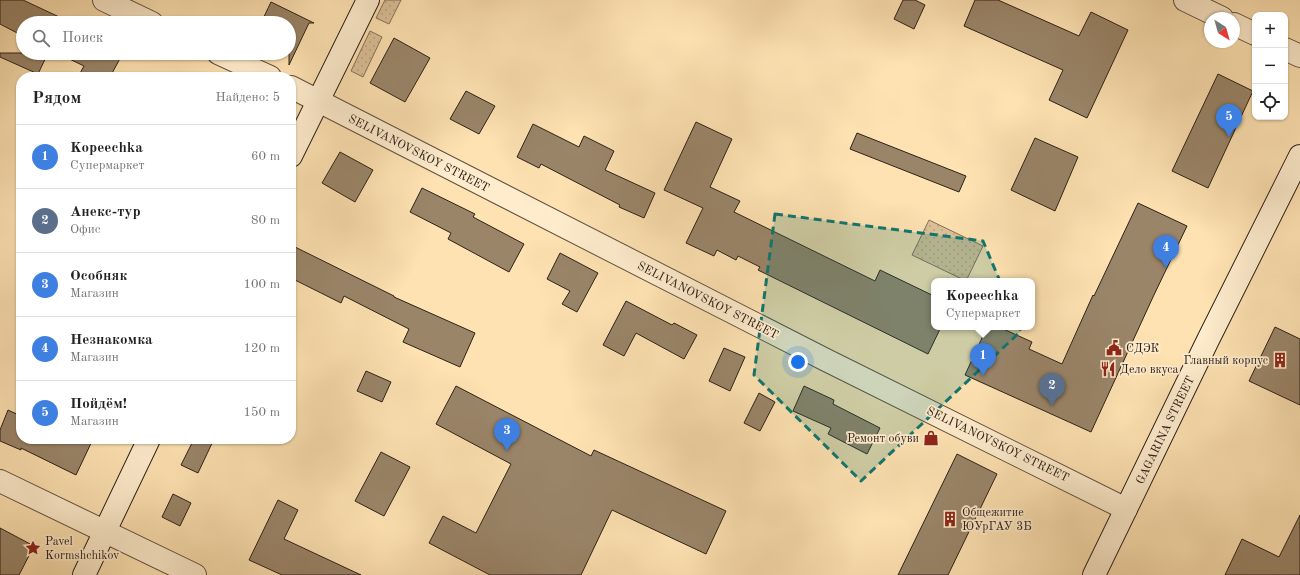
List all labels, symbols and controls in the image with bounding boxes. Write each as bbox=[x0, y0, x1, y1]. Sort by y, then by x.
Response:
north arrow bbox=[1204, 12, 1240, 48]
map controls bbox=[1252, 12, 1288, 120]
button: + bbox=[1252, 12, 1288, 48]
search box bbox=[16, 16, 296, 60]
icon: search bbox=[30, 27, 52, 49]
text: Поиск bbox=[62, 31, 103, 46]
button: − bbox=[1252, 48, 1288, 84]
button: locate bbox=[1252, 84, 1288, 120]
text: Рядом bbox=[32, 90, 81, 107]
text: Найдено: 5 bbox=[216, 91, 280, 104]
pin: 5 bbox=[1216, 104, 1242, 137]
street label: SELIVANOVSKOY STREET bbox=[346, 113, 491, 195]
text: Kopeechka bbox=[70, 141, 143, 156]
text: 1 bbox=[41, 150, 49, 163]
text: 60 m bbox=[251, 150, 280, 163]
text: Супермаркет bbox=[70, 159, 145, 172]
text: Анекс-тур bbox=[70, 205, 141, 220]
text: 2 bbox=[41, 214, 49, 227]
text: 80 m bbox=[251, 214, 280, 227]
text: Офис bbox=[70, 223, 100, 236]
pin: 4 bbox=[1153, 235, 1179, 268]
street label: SELIVANOVSKOY STREET bbox=[635, 260, 780, 342]
text: Особняк bbox=[70, 269, 127, 284]
text: 3 bbox=[41, 278, 49, 291]
text: 100 m bbox=[243, 278, 280, 291]
popup bbox=[931, 278, 1035, 330]
text: Магазин bbox=[70, 287, 119, 300]
text: Kopeechka bbox=[946, 289, 1019, 304]
text: Супермаркет bbox=[946, 307, 1020, 320]
text: Незнакомка bbox=[70, 333, 153, 348]
public building icon: СДЭК bbox=[1105, 339, 1123, 357]
text: 4 bbox=[41, 342, 49, 355]
text: 120 m bbox=[243, 342, 280, 355]
pin: 1 bbox=[970, 343, 996, 376]
place label: СДЭК bbox=[1126, 343, 1160, 355]
text: Магазин bbox=[70, 351, 119, 364]
building icon: Главный корпус bbox=[1271, 351, 1289, 369]
your location bbox=[788, 352, 808, 372]
place label: Главный корпус bbox=[1184, 355, 1268, 367]
restaurant icon: Дело вкуса bbox=[1099, 360, 1117, 378]
place label: Дело вкуса bbox=[1120, 364, 1179, 376]
pin: 2 bbox=[1039, 373, 1065, 406]
street label: GAGARINA STREET bbox=[1134, 374, 1197, 486]
text: Пойдём! bbox=[70, 397, 127, 412]
street label: SELIVANOVSKOY STREET bbox=[925, 405, 1071, 485]
text: 5 bbox=[41, 406, 49, 419]
text: 150 m bbox=[243, 406, 280, 419]
text: Магазин bbox=[70, 415, 119, 428]
pin: 3 bbox=[494, 418, 520, 451]
shop icon: Ремонт обуви bbox=[922, 429, 940, 447]
place label: Ремонт обуви bbox=[847, 433, 919, 445]
place label: Общежитие ЮУрГАУ 3Б bbox=[962, 507, 1032, 533]
building icon: Общежитие ЮУрГАУ 3Б bbox=[941, 510, 959, 528]
place label: Pavel Kormshchikov bbox=[45, 536, 120, 562]
place icon: Pavel Kormshchikov bbox=[24, 539, 42, 557]

